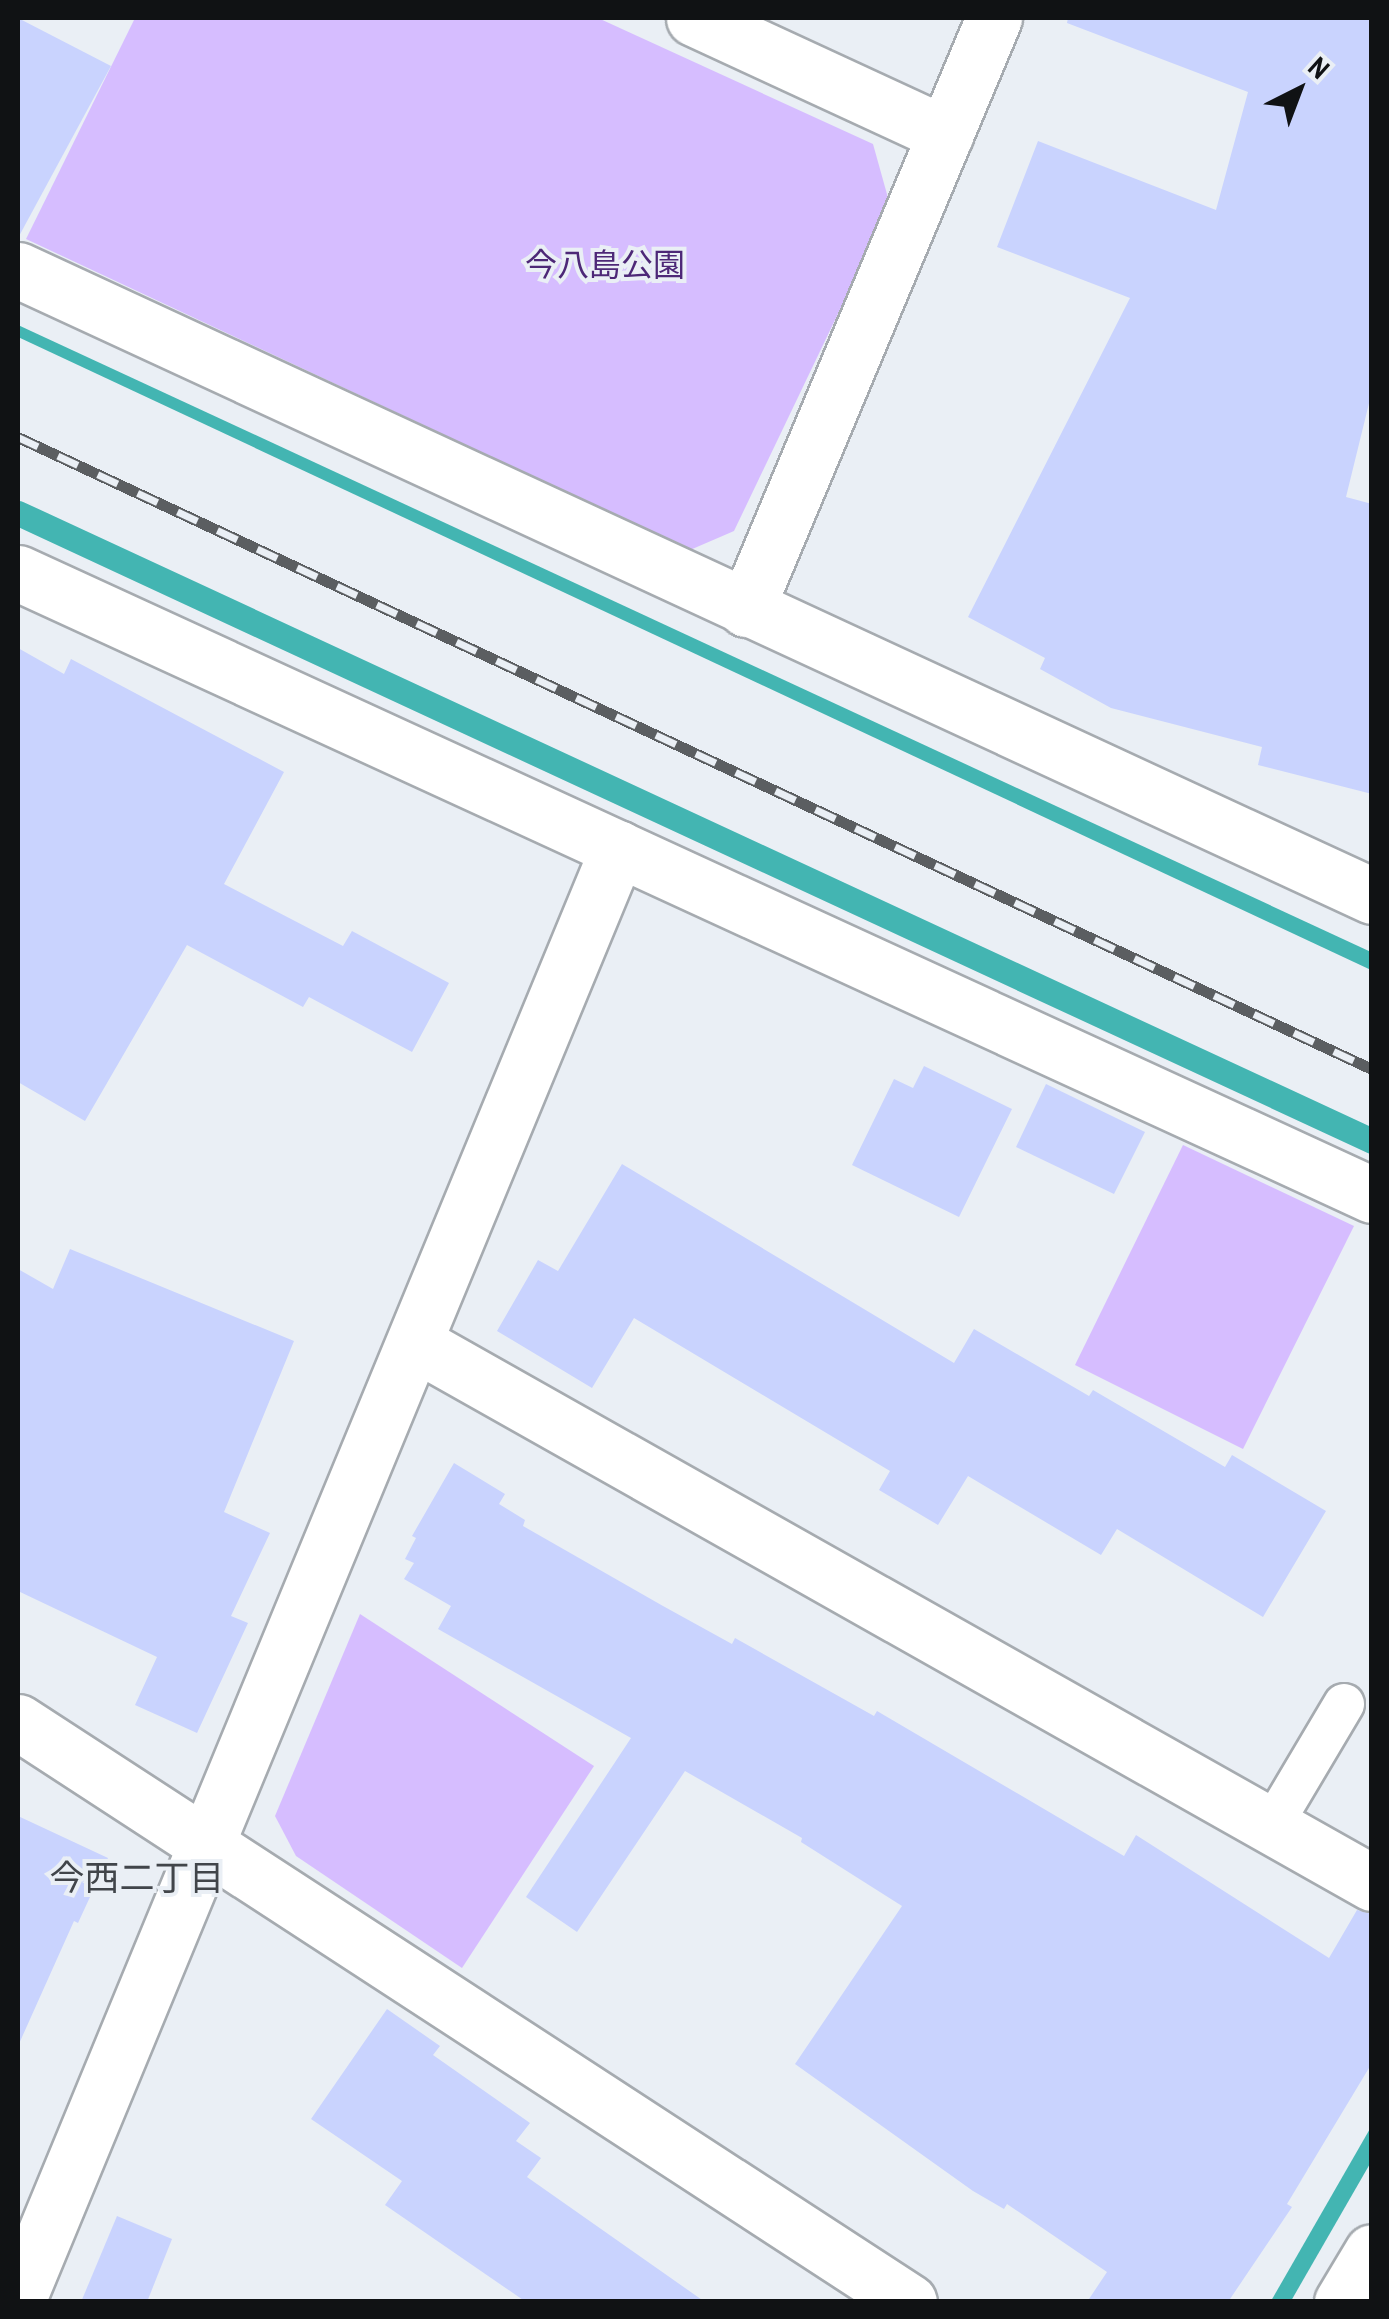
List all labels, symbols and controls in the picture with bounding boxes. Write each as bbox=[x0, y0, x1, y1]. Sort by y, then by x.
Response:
north arrow bbox=[1249, 40, 1349, 140]
text: N bbox=[1300, 48, 1338, 87]
park label: 今八島公園 bbox=[525, 246, 685, 284]
district label: 今西二丁目 bbox=[50, 1857, 224, 1899]

